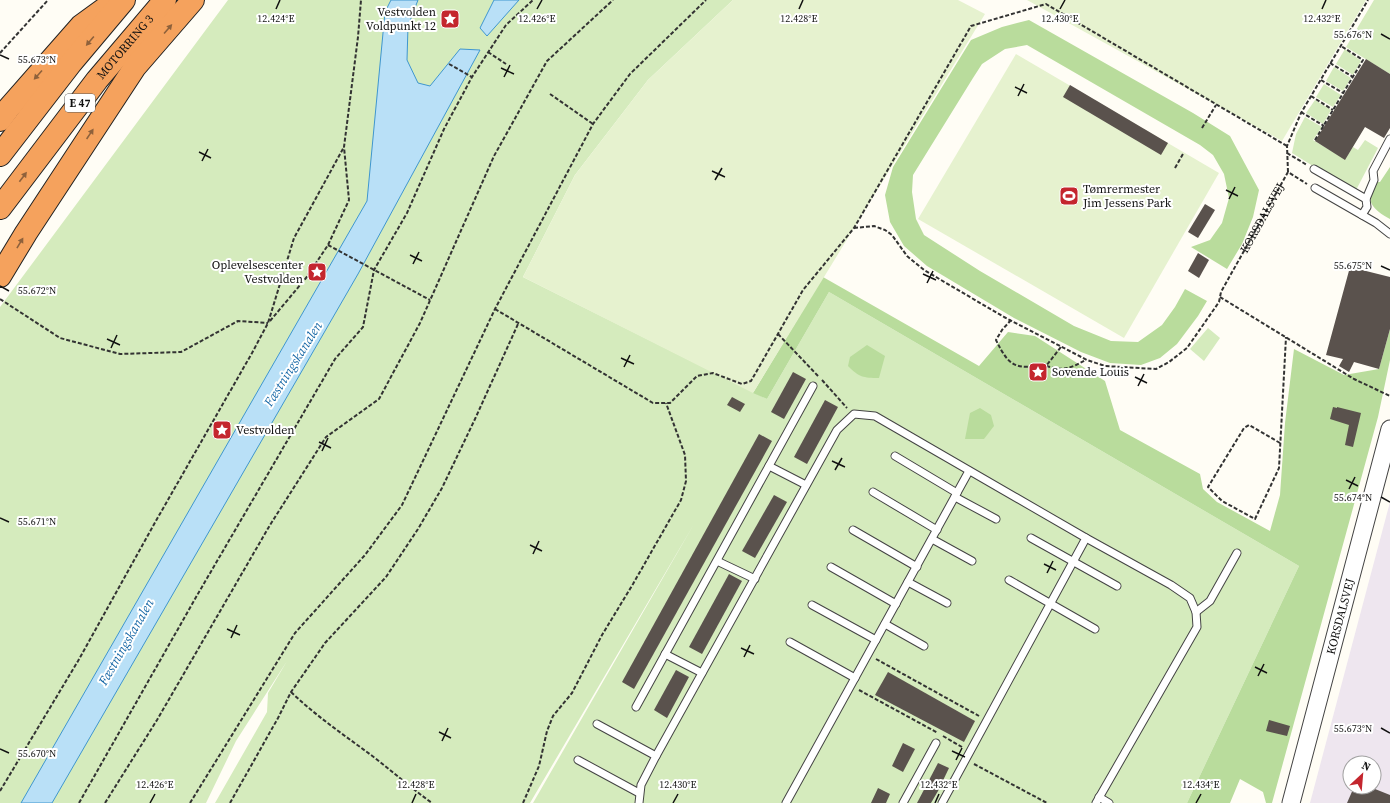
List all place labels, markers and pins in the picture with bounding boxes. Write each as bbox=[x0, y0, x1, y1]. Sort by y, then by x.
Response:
place label: Vestvolden Voldpunkt 12 bbox=[366, 4, 436, 34]
place icon: Vestvolden Voldpunkt 12 bbox=[439, 8, 461, 30]
place label: Tømrermester Jim Jessens Park bbox=[1082, 181, 1172, 211]
sports icon: Tømrermester Jim Jessens Park bbox=[1058, 185, 1080, 207]
place label: Oplevelsescenter Vestvolden bbox=[212, 257, 303, 287]
place icon: Oplevelsescenter Vestvolden bbox=[306, 261, 328, 283]
place icon: Sovende Louis bbox=[1027, 361, 1049, 383]
place label: Sovende Louis bbox=[1052, 364, 1129, 380]
place icon: Vestvolden bbox=[211, 419, 233, 441]
place label: Vestvolden bbox=[236, 422, 295, 438]

